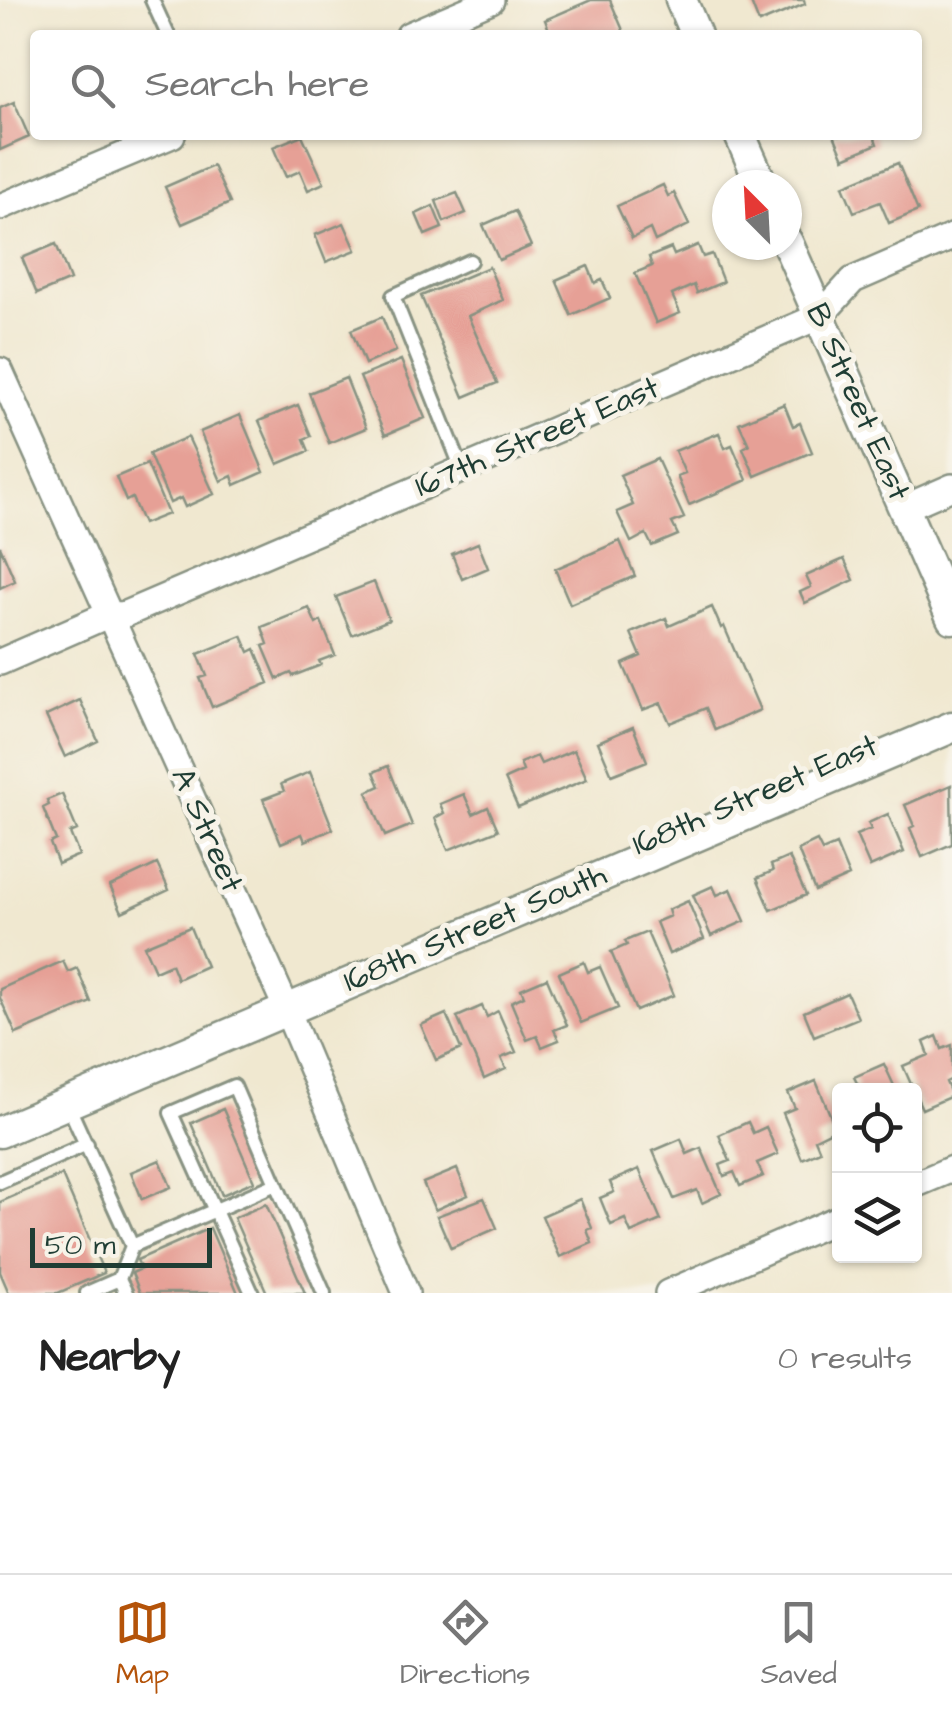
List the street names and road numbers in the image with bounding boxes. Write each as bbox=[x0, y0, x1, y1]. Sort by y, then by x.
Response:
street label: B Street East bbox=[794, 296, 922, 508]
street label: 167th Street East bbox=[408, 365, 666, 509]
street label: 168th Street East bbox=[626, 723, 885, 867]
street label: A Street bbox=[160, 761, 254, 900]
street label: 168th Street South bbox=[337, 852, 614, 1004]

